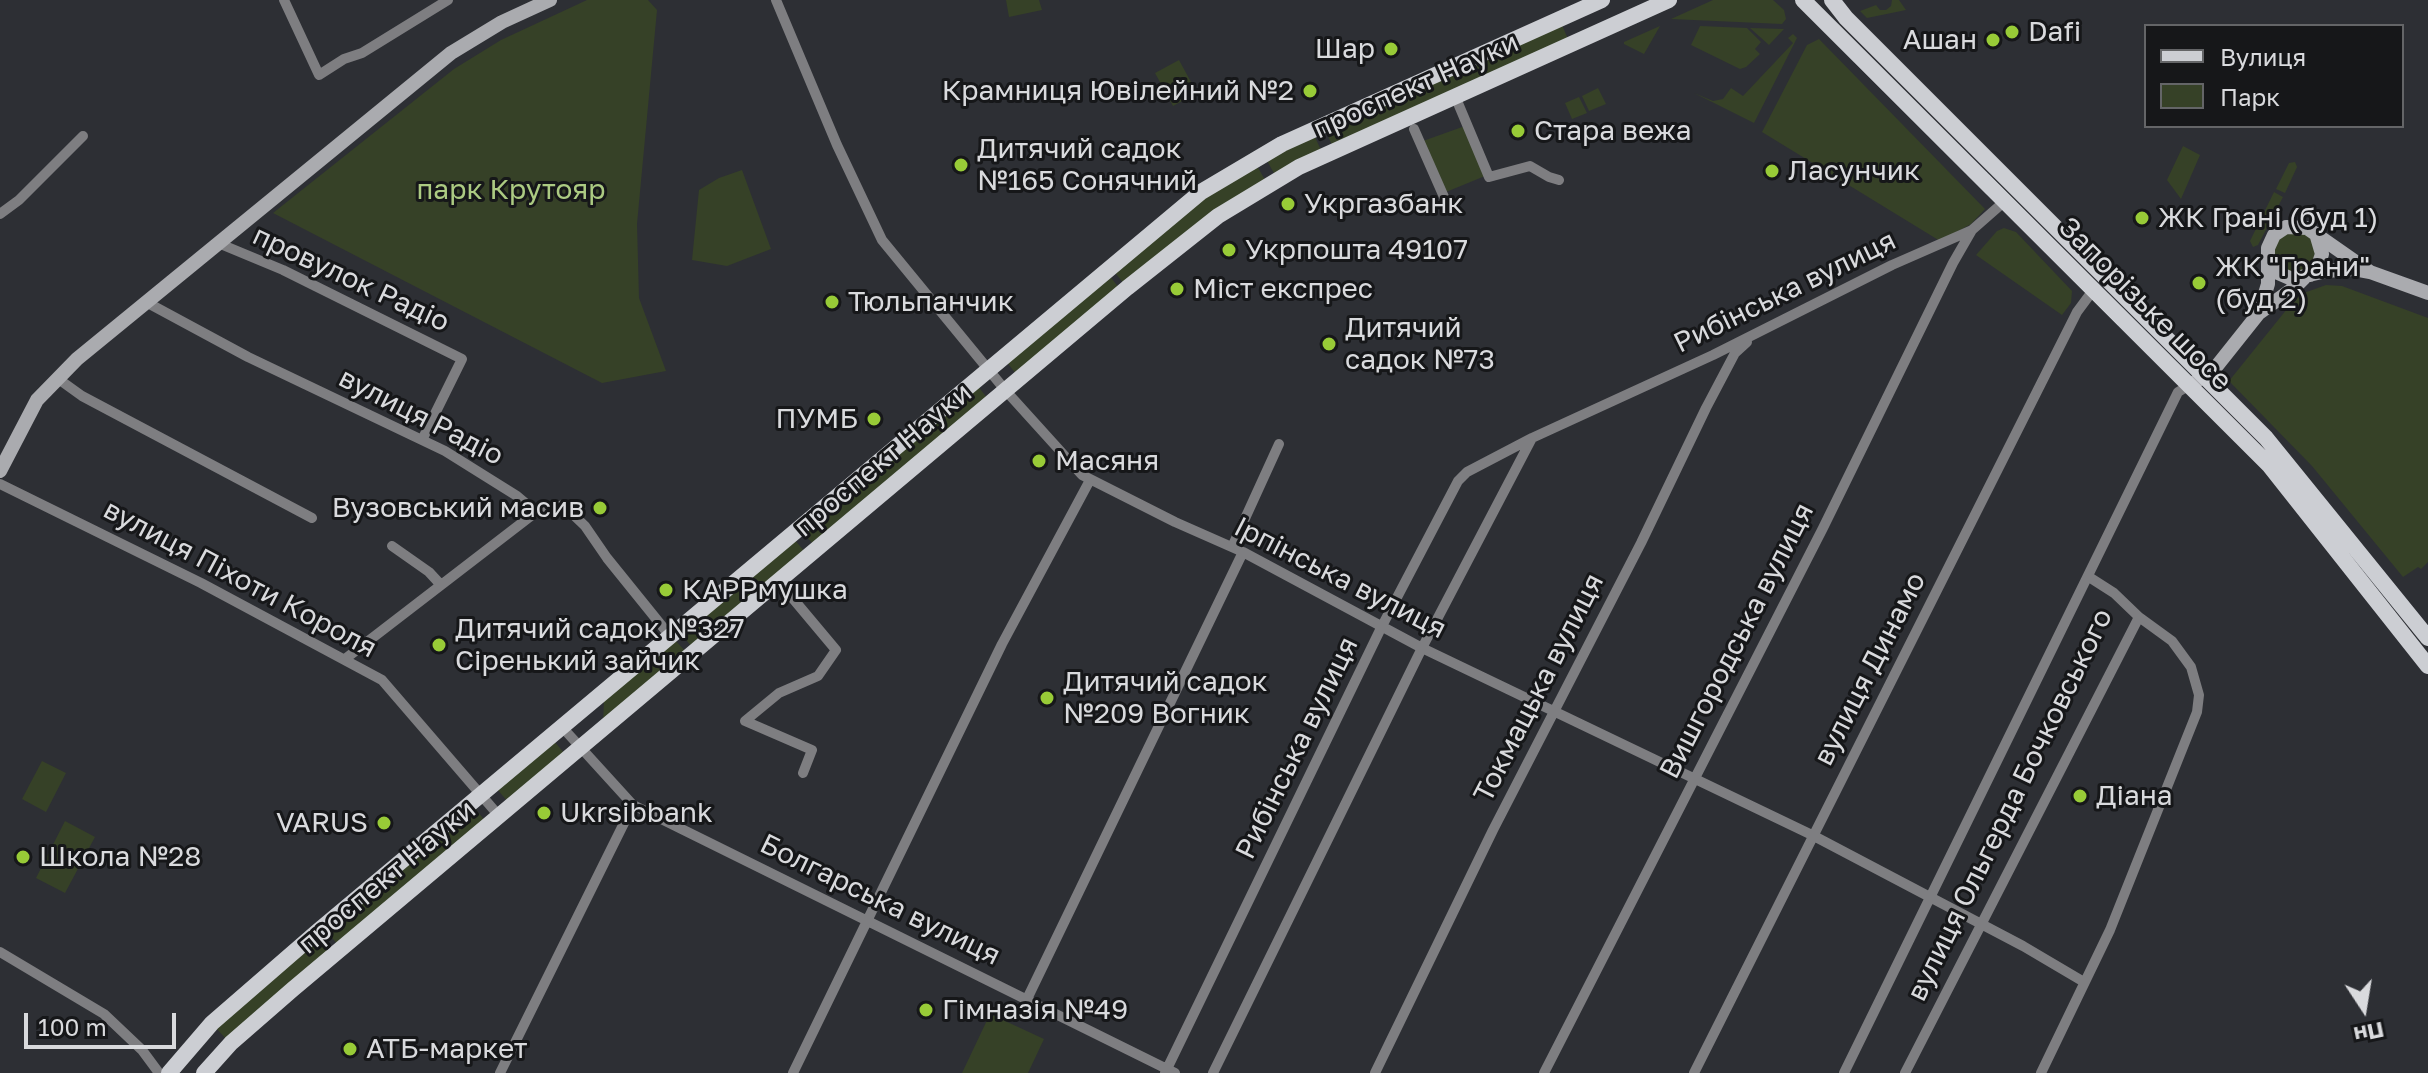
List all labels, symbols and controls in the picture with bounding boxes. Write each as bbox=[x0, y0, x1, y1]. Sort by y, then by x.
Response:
place label: Dafi bbox=[2028, 15, 2081, 49]
place label: Ашан bbox=[1903, 23, 1977, 57]
marker: Dafi bbox=[2003, 23, 2021, 41]
legend bbox=[2144, 24, 2404, 128]
street label: проспект Науки bbox=[1308, 26, 1524, 146]
marker: Ашан bbox=[1984, 31, 2002, 49]
place label: Шар bbox=[1315, 32, 1375, 66]
marker: Шар bbox=[1382, 40, 1400, 58]
text: Вулиця bbox=[2220, 42, 2306, 71]
place label: Крамниця Ювілейний №2 bbox=[942, 74, 1294, 108]
marker: Крамниця Ювілейний №2 bbox=[1301, 82, 1319, 100]
text: Парк bbox=[2220, 82, 2280, 111]
place label: Стара вежа bbox=[1534, 114, 1691, 148]
marker: Стара вежа bbox=[1509, 122, 1527, 140]
place label: Дитячий садок №165 Сонячний bbox=[977, 132, 1197, 198]
place label: Ласунчик bbox=[1788, 154, 1920, 188]
marker: Дитячий садок №165 Сонячний bbox=[952, 156, 970, 174]
marker: Ласунчик bbox=[1763, 162, 1781, 180]
park label: парк Крутояр bbox=[417, 173, 605, 207]
place label: Укргазбанк bbox=[1304, 187, 1463, 221]
marker: Укргазбанк bbox=[1279, 195, 1297, 213]
place label: ЖК Грані (буд 1) bbox=[2158, 201, 2378, 235]
marker: ЖК Грані (буд 1) bbox=[2133, 209, 2151, 227]
street label: Запорізьке шосе bbox=[2051, 210, 2239, 398]
street label: провулок Радіо bbox=[247, 219, 455, 339]
street label: Рибінська вулиця bbox=[1669, 224, 1901, 360]
place label: Укрпошта 49107 bbox=[1245, 233, 1468, 267]
marker: Укрпошта 49107 bbox=[1220, 241, 1238, 259]
place label: ЖК "Грани" (буд 2) bbox=[2215, 250, 2370, 316]
place label: Міст експрес bbox=[1193, 272, 1373, 306]
marker: ЖК "Грани" (буд 2) bbox=[2190, 274, 2208, 292]
marker: Міст експрес bbox=[1168, 280, 1186, 298]
place label: Тюльпанчик bbox=[848, 285, 1014, 319]
marker: Тюльпанчик bbox=[823, 293, 841, 311]
place label: Дитячий садок №73 bbox=[1345, 311, 1495, 377]
marker: Дитячий садок №73 bbox=[1320, 335, 1338, 353]
street label: вулиця Радіо bbox=[333, 361, 509, 473]
street label: проспект Науки bbox=[787, 376, 979, 544]
place label: ПУМБ bbox=[776, 402, 858, 436]
marker: ПУМБ bbox=[865, 410, 883, 428]
place label: Масяня bbox=[1055, 444, 1159, 478]
marker: Масяня bbox=[1030, 452, 1048, 470]
place label: Вузовський масив bbox=[332, 491, 584, 525]
street label: вулиця Піхоти Короля bbox=[98, 493, 382, 665]
street label: Вишгородська вулиця bbox=[1653, 498, 1821, 784]
marker: Вузовський масив bbox=[591, 499, 609, 517]
street label: Ірпінська вулиця bbox=[1228, 510, 1452, 646]
street label: вулиця Динамо bbox=[1807, 567, 1933, 771]
street label: Токмацька вулиця bbox=[1467, 568, 1611, 808]
place label: КАРРмушка bbox=[682, 573, 848, 607]
marker: КАРРмушка bbox=[657, 581, 675, 599]
street label: вулиця Ольгерда Бочковського bbox=[1900, 603, 2120, 1007]
place label: Дитячий садок №327 Сіренький зайчик bbox=[455, 612, 745, 678]
street label: Рибінська вулиця bbox=[1229, 632, 1365, 864]
marker: Дитячий садок №327 Сіренький зайчик bbox=[430, 636, 448, 654]
place label: Дитячий садок №209 Вогник bbox=[1063, 665, 1268, 731]
marker: Дитячий садок №209 Вогник bbox=[1038, 689, 1056, 707]
place label: Діана bbox=[2096, 779, 2173, 813]
marker: Діана bbox=[2071, 787, 2089, 805]
street label: проспект Науки bbox=[291, 793, 483, 961]
place label: Ukrsibbank bbox=[560, 796, 713, 830]
marker: Ukrsibbank bbox=[535, 804, 553, 822]
place label: VARUS bbox=[276, 806, 368, 840]
marker: VARUS bbox=[375, 814, 393, 832]
street label: Болгарська вулиця bbox=[754, 827, 1006, 973]
place label: Школа №28 bbox=[39, 840, 201, 874]
marker: Школа №28 bbox=[14, 848, 32, 866]
north arrow bbox=[2324, 969, 2404, 1049]
place label: Гімназія №49 bbox=[942, 993, 1128, 1027]
scale bar bbox=[28, 997, 180, 1047]
marker: Гімназія №49 bbox=[917, 1001, 935, 1019]
text: 100 m bbox=[38, 1012, 107, 1041]
text: Пн bbox=[2352, 1017, 2387, 1049]
place label: АТБ-маркет bbox=[366, 1032, 528, 1066]
marker: АТБ-маркет bbox=[341, 1040, 359, 1058]

